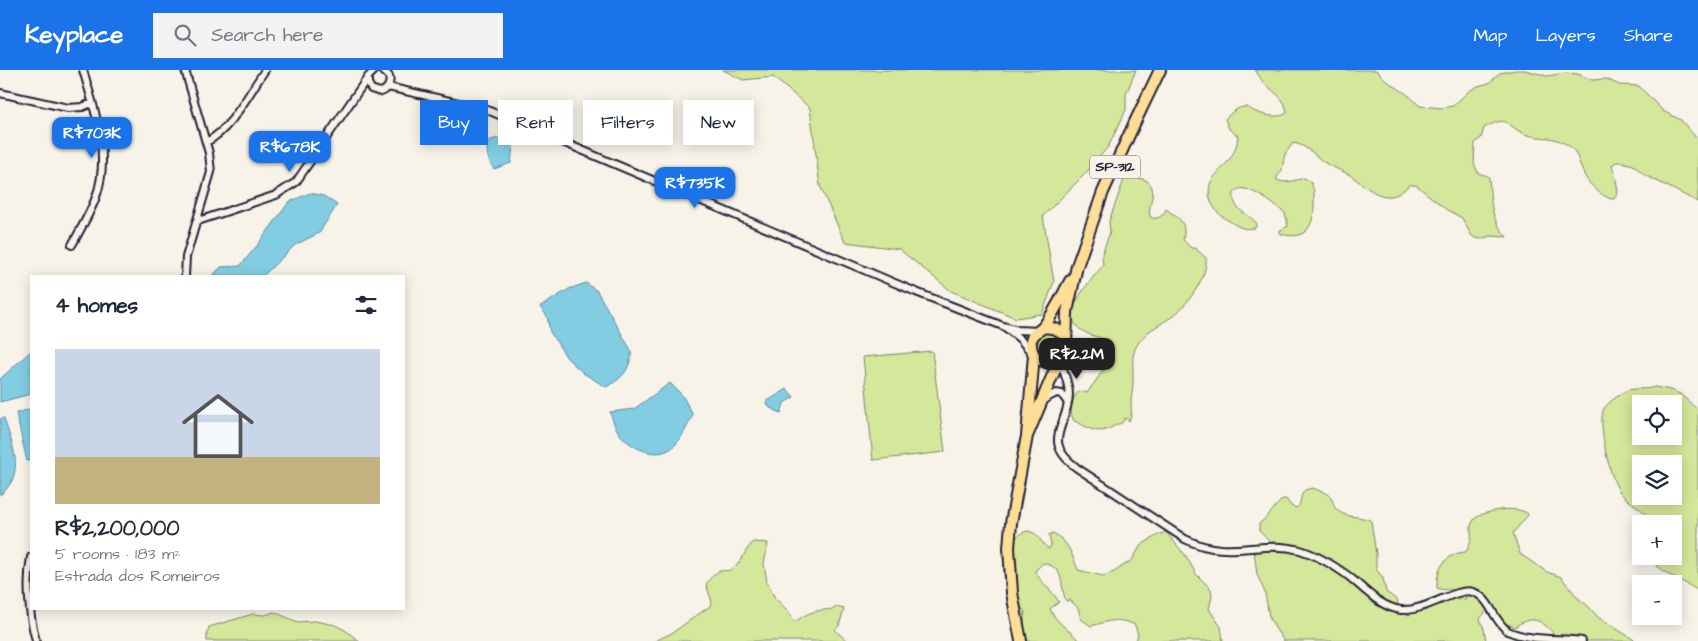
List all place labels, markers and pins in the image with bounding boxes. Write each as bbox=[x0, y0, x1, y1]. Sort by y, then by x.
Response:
pin: R$703K bbox=[51, 116, 133, 159]
pin: R$678K bbox=[249, 131, 331, 173]
pin: R$735K bbox=[654, 166, 736, 209]
pin: R$2.2M bbox=[1036, 338, 1118, 380]

